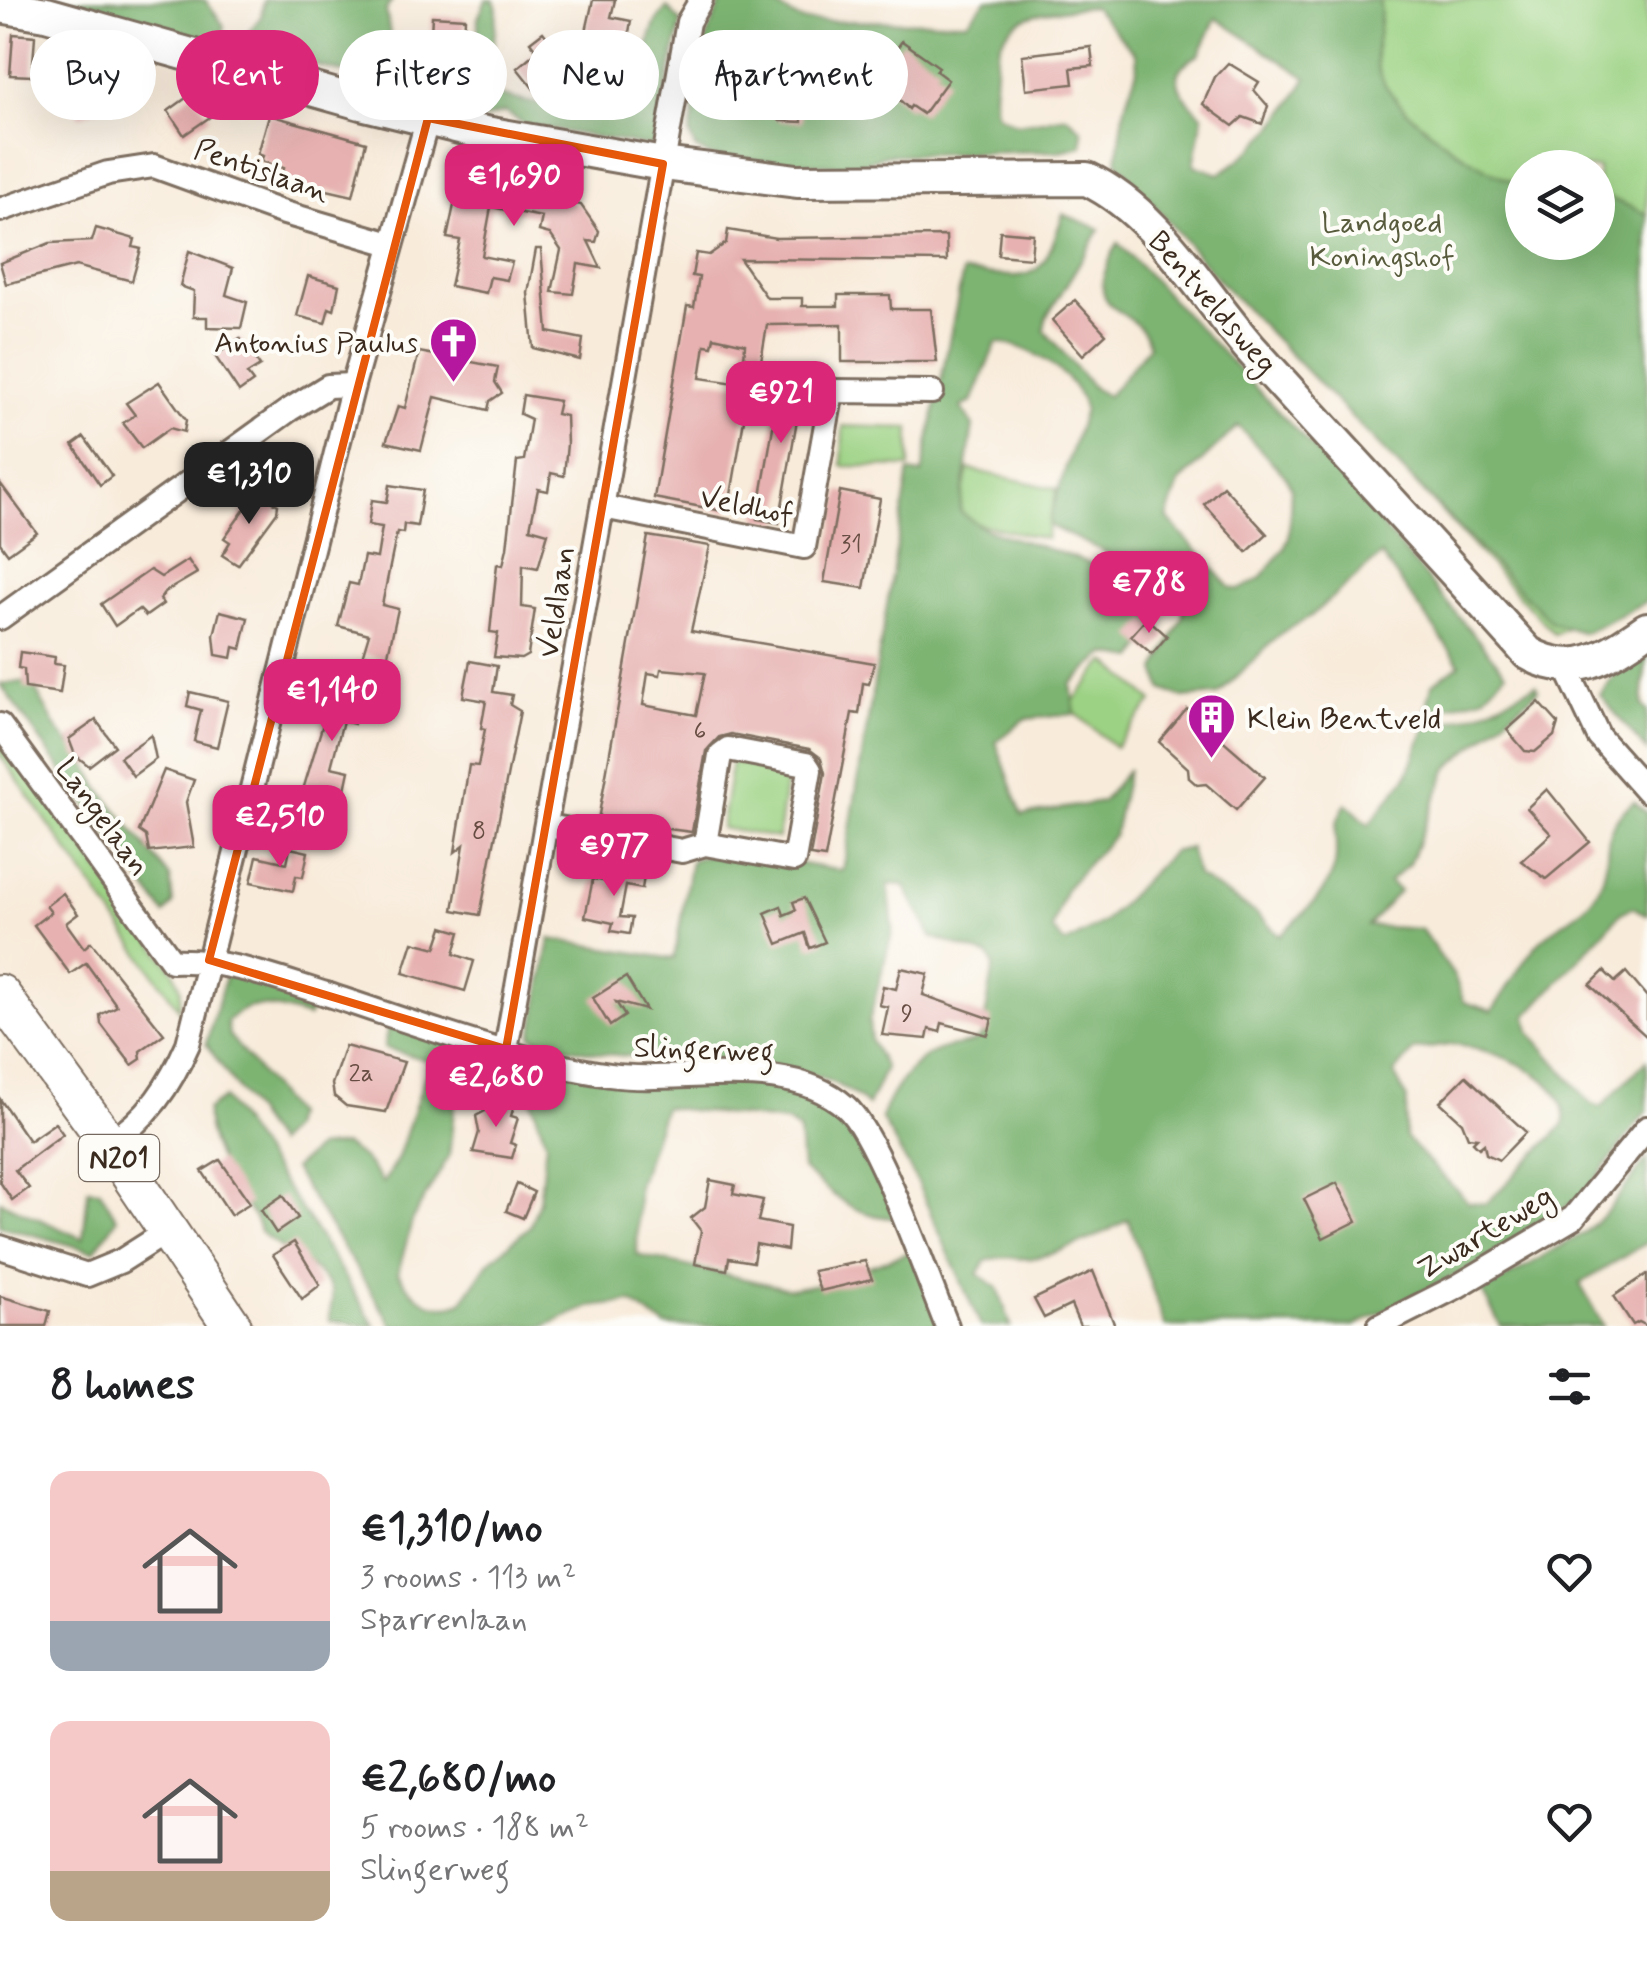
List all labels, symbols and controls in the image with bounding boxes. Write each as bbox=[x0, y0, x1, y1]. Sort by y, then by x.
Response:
chip: Buy bbox=[30, 30, 156, 120]
chip: Rent bbox=[176, 30, 319, 120]
chip: Filters bbox=[339, 30, 507, 120]
chip: New bbox=[527, 30, 659, 120]
chip: Apartment bbox=[679, 30, 908, 120]
street label: Pentislaan bbox=[189, 130, 334, 213]
pin: €1,690 bbox=[433, 144, 595, 229]
map controls bbox=[1505, 150, 1615, 260]
button: layers bbox=[1505, 150, 1615, 260]
text: €1,690 bbox=[467, 155, 561, 197]
park label: Landgoed Koningshof bbox=[1309, 204, 1455, 277]
street label: Bentveldsweg bbox=[1137, 223, 1285, 384]
church icon: Antonius Paulus bbox=[427, 316, 479, 384]
place label: Antonius Paulus bbox=[214, 324, 418, 363]
pin: €921 bbox=[722, 361, 840, 446]
text: €921 bbox=[748, 372, 814, 414]
pin: €1,310 bbox=[168, 442, 330, 527]
text: €1,310 bbox=[206, 453, 292, 495]
street label: Veldhof bbox=[697, 478, 797, 535]
house number: 31 bbox=[840, 529, 862, 562]
street label: Veldlaan bbox=[529, 544, 586, 661]
pin: €788 bbox=[1090, 551, 1208, 636]
text: €788 bbox=[1111, 562, 1187, 604]
pin: €1,140 bbox=[251, 659, 413, 744]
text: €1,140 bbox=[286, 670, 378, 712]
building icon: Klein Bentveld bbox=[1186, 692, 1238, 760]
place label: Klein Bentveld bbox=[1247, 700, 1441, 739]
house number: 6 bbox=[694, 715, 706, 748]
street label: Langelaan bbox=[44, 751, 158, 886]
pin: €2,510 bbox=[199, 785, 361, 870]
text: €2,510 bbox=[234, 796, 326, 838]
pin: €977 bbox=[555, 814, 673, 899]
house number: 8 bbox=[472, 815, 486, 848]
text: €977 bbox=[579, 825, 649, 867]
house number: 9 bbox=[901, 998, 913, 1031]
street label: Slingerweg bbox=[633, 1029, 775, 1075]
pin: €2,680 bbox=[415, 1045, 577, 1130]
text: €2,680 bbox=[448, 1056, 544, 1098]
house number: 2a bbox=[348, 1058, 374, 1091]
road number: N201 bbox=[79, 1135, 159, 1181]
street label: Zwarteweg bbox=[1411, 1177, 1562, 1291]
text: 8 homes bbox=[50, 1359, 195, 1414]
icon: filters bbox=[1542, 1359, 1597, 1414]
text: €1,310/mo bbox=[360, 1502, 543, 1557]
icon: home bbox=[130, 1511, 250, 1631]
icon: heart bbox=[1542, 1544, 1597, 1599]
text: 3 rooms · 113 m² bbox=[360, 1557, 576, 1599]
text: Sparrenlaan bbox=[360, 1599, 527, 1641]
text: €2,680/mo bbox=[360, 1752, 556, 1807]
icon: home bbox=[130, 1761, 250, 1881]
icon: heart bbox=[1542, 1794, 1597, 1849]
text: 5 rooms · 188 m² bbox=[360, 1807, 589, 1849]
text: Slingerweg bbox=[360, 1849, 510, 1891]

